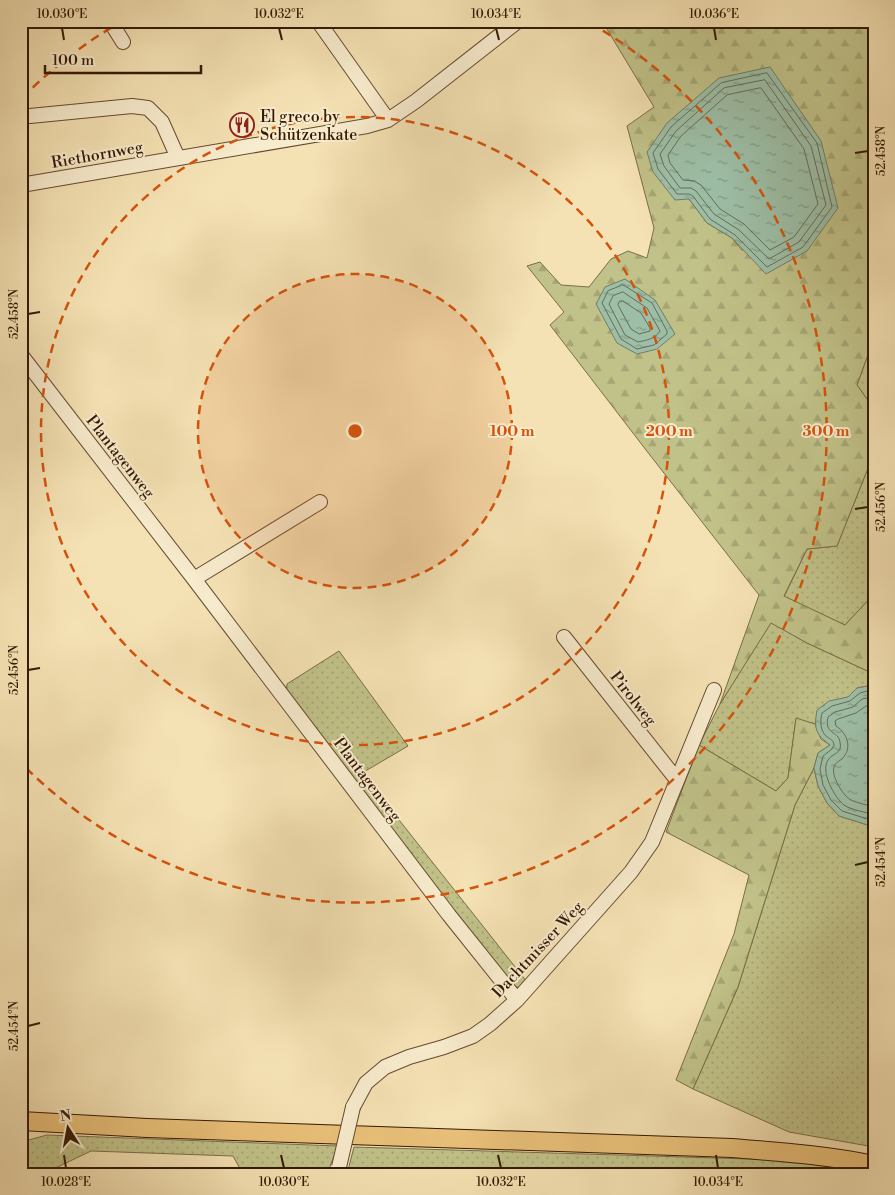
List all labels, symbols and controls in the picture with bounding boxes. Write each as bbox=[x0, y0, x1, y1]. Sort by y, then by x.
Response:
text: 10.030°E bbox=[37, 7, 87, 22]
text: 10.032°E bbox=[254, 7, 304, 22]
text: 10.034°E bbox=[471, 7, 521, 22]
text: 10.036°E bbox=[689, 7, 739, 22]
scale bar bbox=[45, 42, 201, 74]
text: 100 m bbox=[52, 51, 94, 70]
place label: El greco by Schützenkate bbox=[260, 107, 357, 145]
restaurant icon: El greco by Schützenkate bbox=[229, 112, 255, 138]
text: 52.458°N bbox=[874, 126, 889, 176]
street label: Riethornweg bbox=[50, 137, 145, 173]
text: 52.458°N bbox=[7, 289, 22, 339]
street label: Plantagenweg bbox=[81, 411, 159, 503]
centre of rings bbox=[346, 422, 364, 440]
text: 100 m bbox=[490, 422, 535, 441]
text: 200 m bbox=[645, 422, 693, 441]
text: 300 m bbox=[803, 422, 850, 441]
text: 52.456°N bbox=[874, 482, 889, 532]
text: 52.456°N bbox=[7, 645, 22, 695]
street label: Pirolweg bbox=[606, 667, 661, 731]
street label: Plantagenweg bbox=[329, 734, 406, 826]
text: 52.454°N bbox=[874, 837, 889, 887]
street label: Dachtmisser Weg bbox=[488, 897, 588, 1002]
text: 52.454°N bbox=[7, 1001, 22, 1051]
north arrow bbox=[42, 1102, 92, 1152]
text: N bbox=[59, 1106, 73, 1126]
text: 10.028°E bbox=[41, 1175, 91, 1190]
text: 10.030°E bbox=[259, 1175, 309, 1190]
text: 10.032°E bbox=[476, 1175, 526, 1190]
text: 10.034°E bbox=[693, 1175, 743, 1190]

